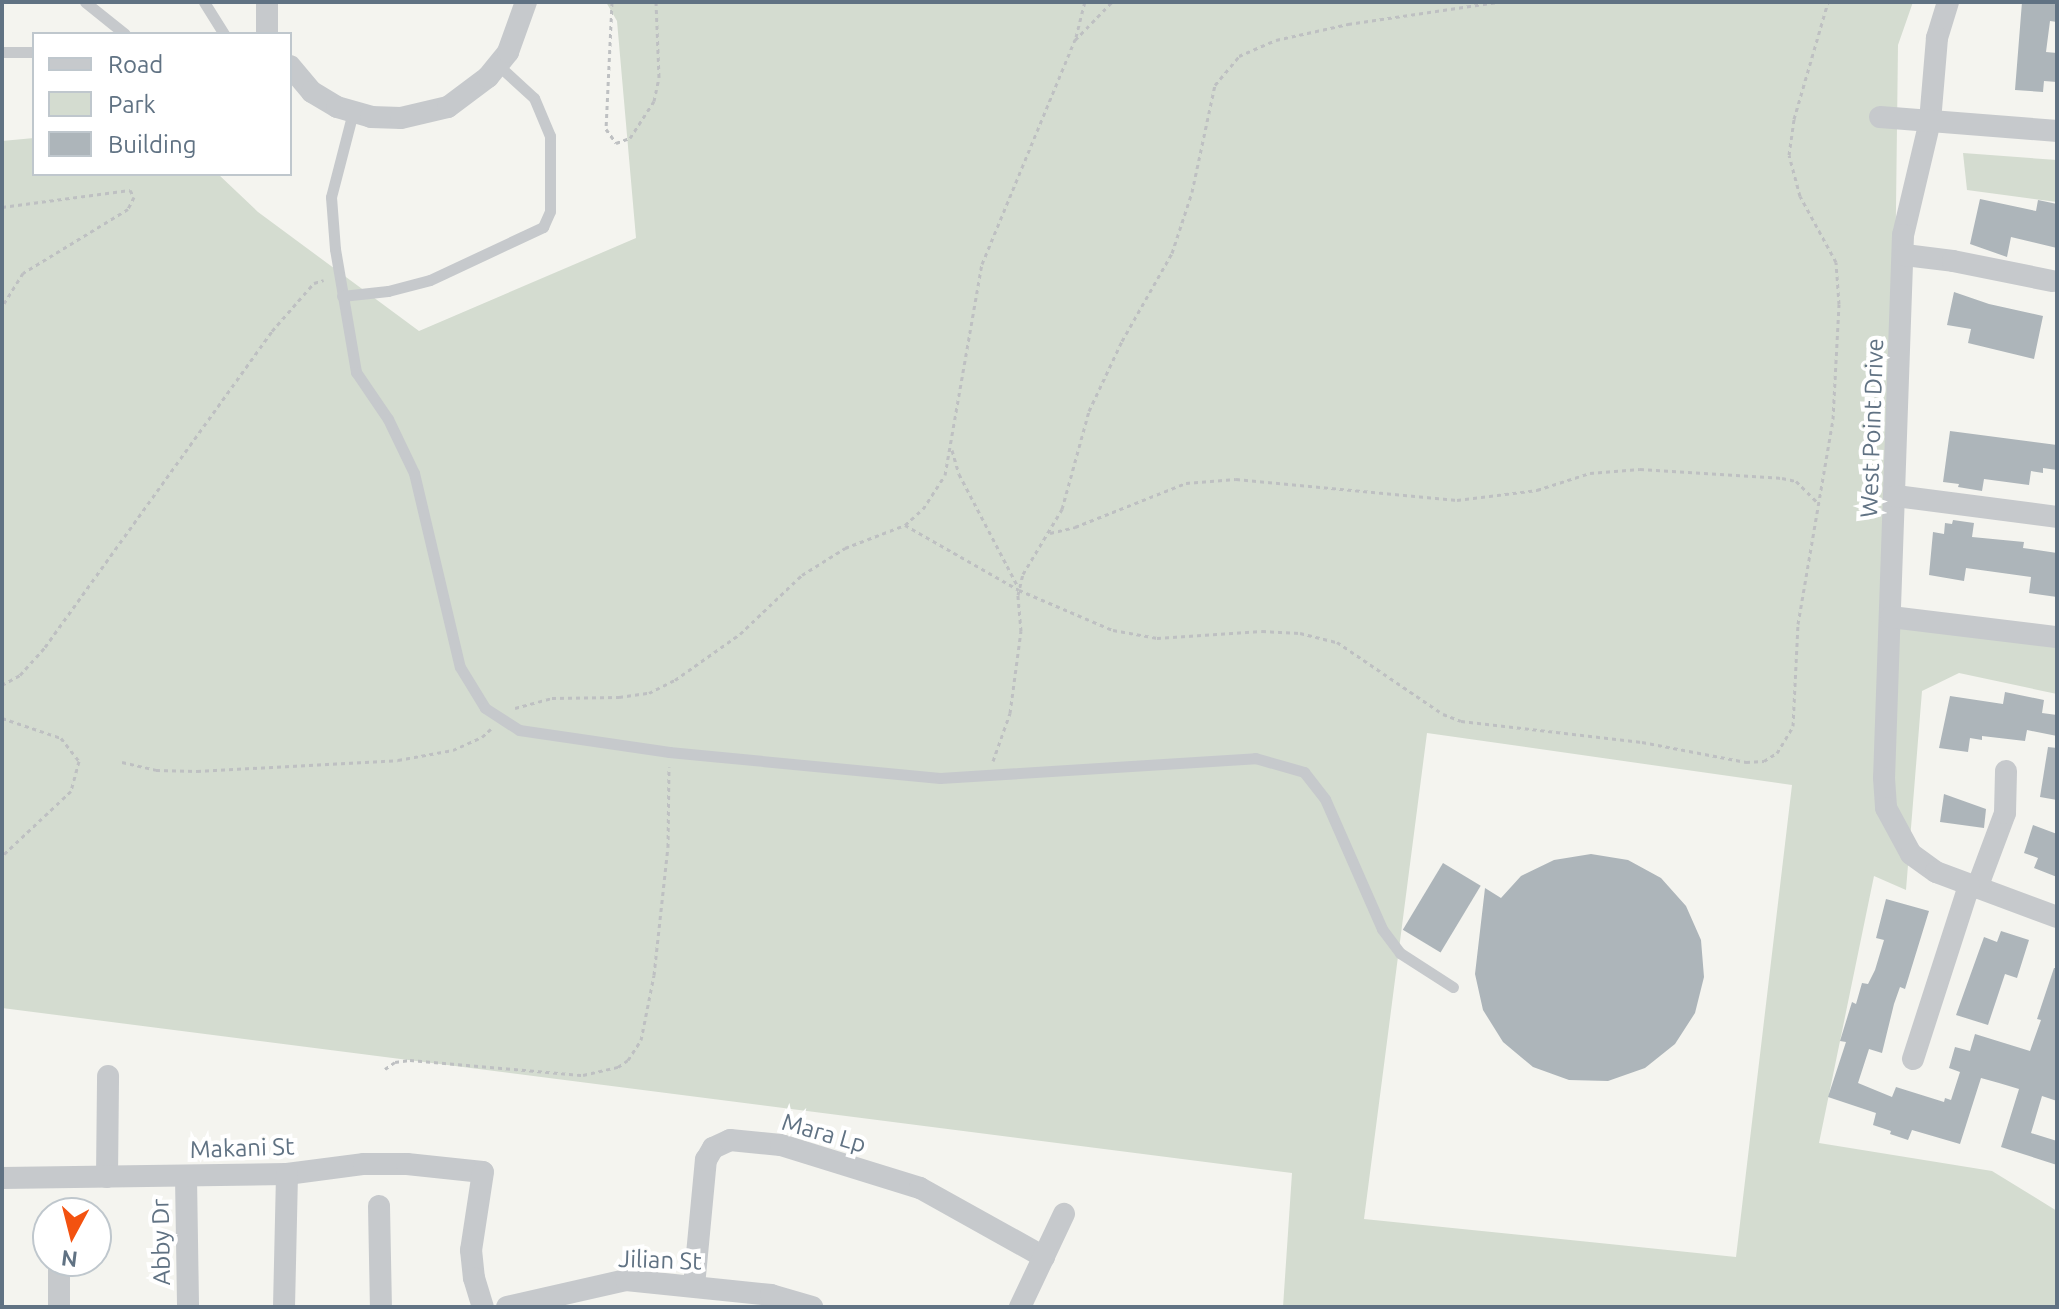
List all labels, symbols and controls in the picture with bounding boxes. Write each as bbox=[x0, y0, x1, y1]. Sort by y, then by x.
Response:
legend bbox=[32, 32, 292, 176]
text: Road bbox=[108, 51, 163, 78]
text: Park bbox=[108, 91, 156, 118]
text: Building bbox=[108, 131, 196, 158]
street label: West Point Drive bbox=[1854, 338, 1890, 518]
street label: Mara Lp bbox=[779, 1107, 869, 1159]
street label: Makani St bbox=[189, 1132, 295, 1164]
north arrow bbox=[32, 1197, 112, 1277]
street label: Abby Dr bbox=[146, 1198, 176, 1286]
street label: Jilian St bbox=[618, 1244, 702, 1276]
text: N bbox=[60, 1246, 79, 1273]

